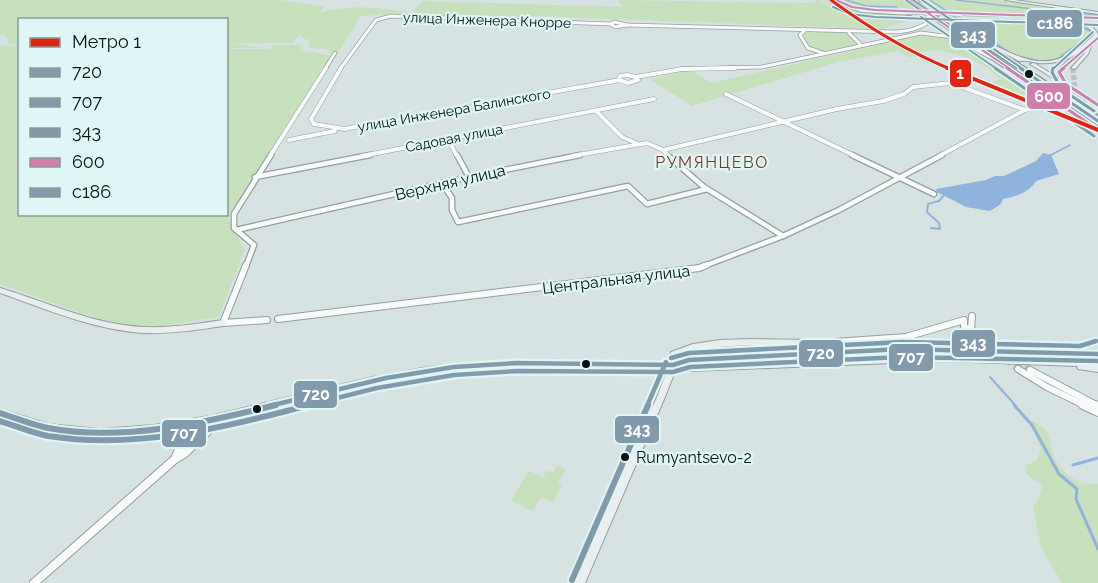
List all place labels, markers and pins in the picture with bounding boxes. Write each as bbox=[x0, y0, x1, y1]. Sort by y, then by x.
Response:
unlabelled marker bbox=[1023, 68, 1035, 80]
unlabelled marker bbox=[580, 358, 592, 370]
unlabelled marker bbox=[251, 403, 263, 415]
place label: Rumyantsevo-2 bbox=[636, 448, 752, 467]
marker: Rumyantsevo-2 bbox=[619, 451, 631, 463]

